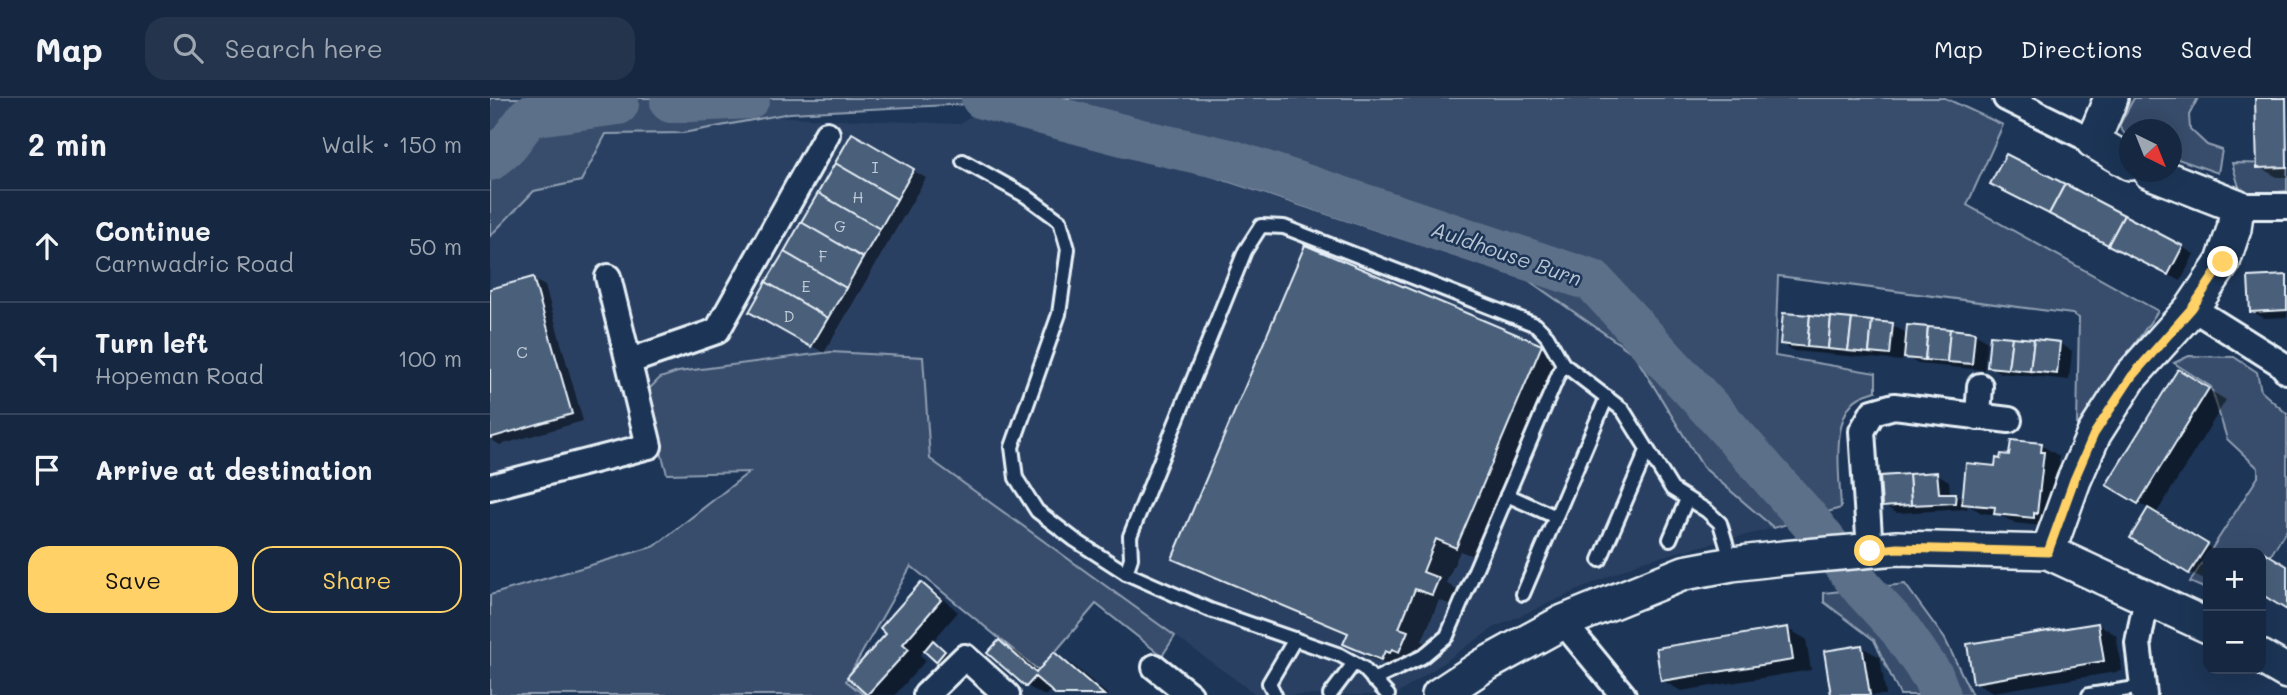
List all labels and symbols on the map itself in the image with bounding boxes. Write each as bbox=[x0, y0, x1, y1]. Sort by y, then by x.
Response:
north arrow bbox=[2119, 119, 2182, 182]
house number: I bbox=[871, 156, 879, 177]
house number: H bbox=[852, 186, 864, 207]
house number: G bbox=[834, 215, 846, 236]
water label: Auldhouse Burn bbox=[1428, 215, 1586, 291]
house number: F bbox=[819, 245, 828, 266]
route end bbox=[2207, 246, 2238, 277]
house number: E bbox=[801, 275, 811, 296]
house number: D bbox=[784, 305, 795, 326]
house number: C bbox=[516, 341, 528, 362]
route start bbox=[1854, 535, 1885, 566]

